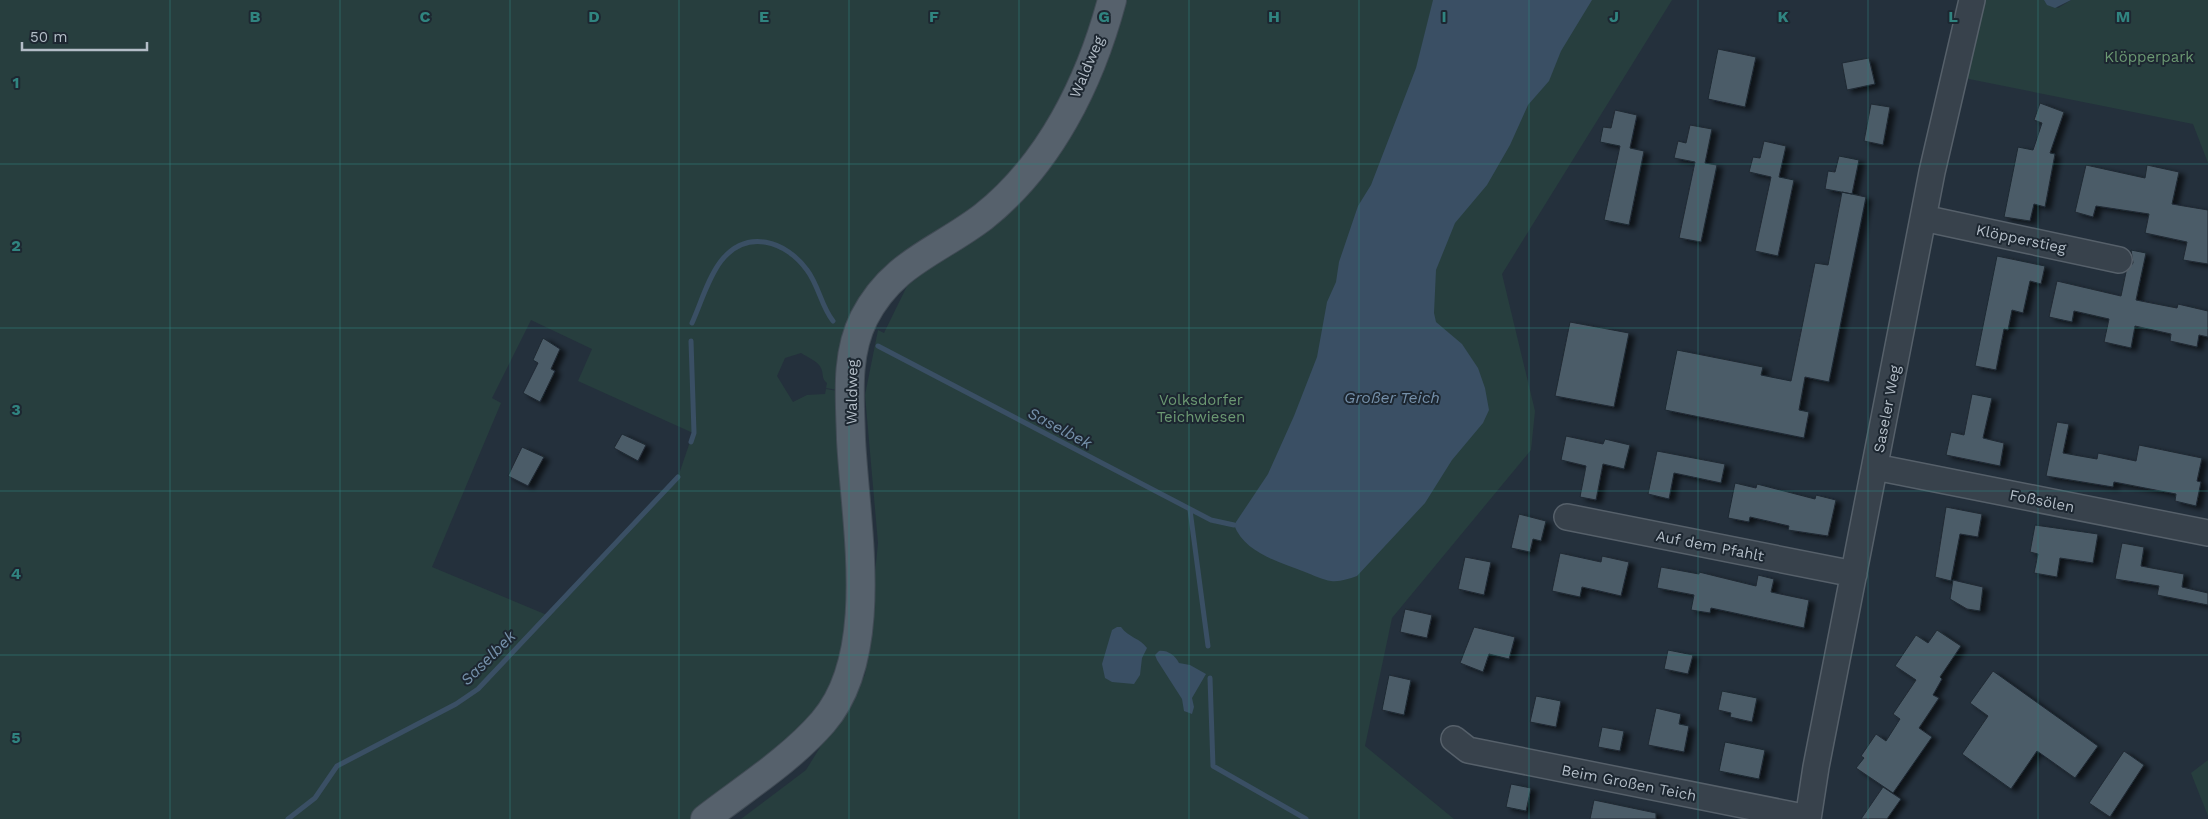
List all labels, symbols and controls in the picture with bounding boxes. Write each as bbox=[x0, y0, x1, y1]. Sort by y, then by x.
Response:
text: B bbox=[250, 7, 261, 26]
text: C bbox=[420, 7, 431, 26]
text: D bbox=[588, 7, 600, 26]
text: E bbox=[759, 7, 769, 26]
text: F bbox=[929, 7, 939, 26]
text: G bbox=[1098, 7, 1110, 26]
text: H bbox=[1268, 7, 1280, 26]
text: I bbox=[1441, 7, 1447, 26]
text: J bbox=[1609, 7, 1619, 26]
text: K bbox=[1777, 7, 1789, 26]
text: L bbox=[1948, 7, 1958, 26]
text: M bbox=[2116, 7, 2130, 26]
scale bar bbox=[22, 20, 148, 52]
text: 50 m bbox=[30, 28, 67, 46]
street label: Waldweg bbox=[1066, 33, 1108, 101]
park label: Klöpperpark bbox=[2104, 48, 2194, 66]
text: 1 bbox=[13, 73, 19, 92]
street label: Klöpperstieg bbox=[1974, 221, 2068, 257]
text: 2 bbox=[11, 236, 21, 255]
street label: Waldweg bbox=[842, 359, 862, 425]
street label: Saseler Weg bbox=[1870, 364, 1904, 454]
water label: Großer Teich bbox=[1344, 388, 1440, 407]
park label: Volksdorfer Teichwiesen bbox=[1157, 391, 1245, 426]
text: 3 bbox=[11, 400, 21, 419]
water label: Saselbek bbox=[1025, 403, 1096, 453]
street label: Foßsölen bbox=[2008, 486, 2076, 516]
street label: Auf dem Pfahlt bbox=[1654, 527, 1766, 565]
text: 4 bbox=[11, 564, 21, 583]
water label: Saselbek bbox=[457, 626, 520, 689]
text: 5 bbox=[11, 728, 21, 747]
street label: Beim Großen Teich bbox=[1560, 761, 1698, 805]

